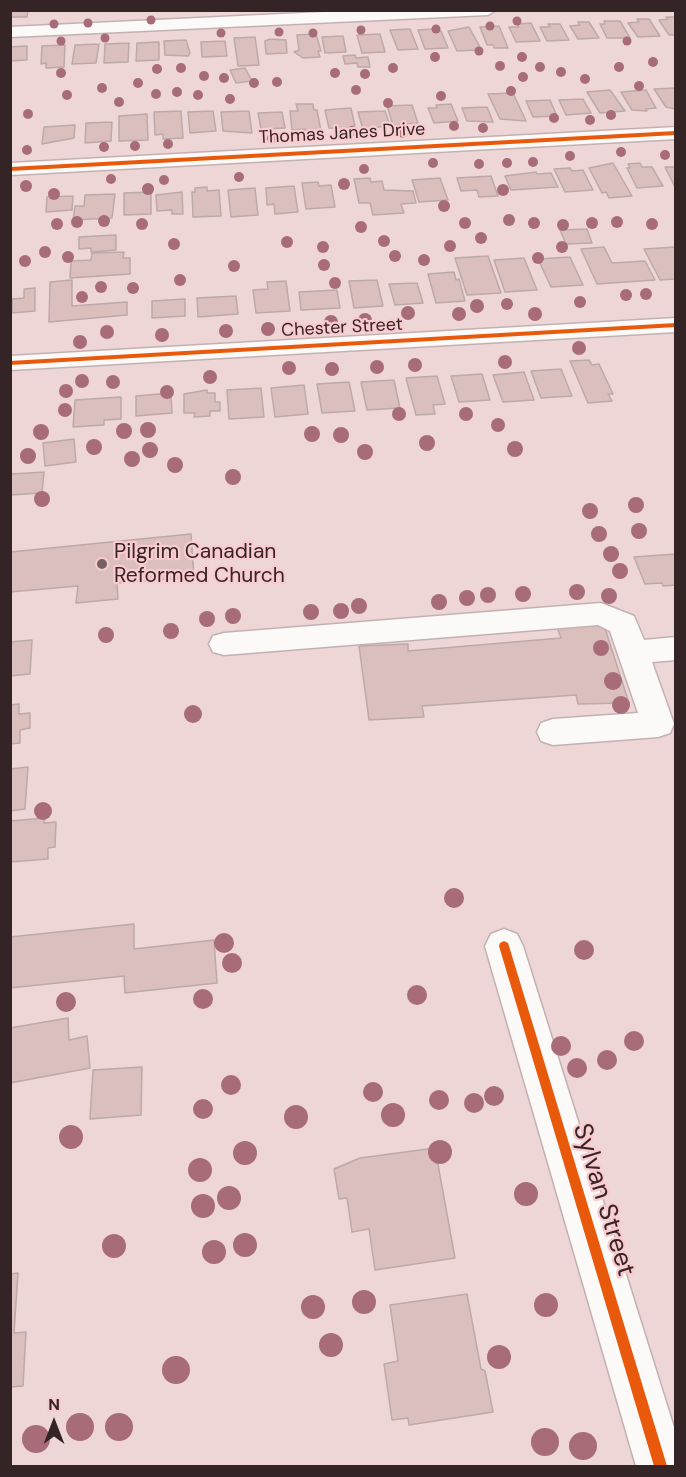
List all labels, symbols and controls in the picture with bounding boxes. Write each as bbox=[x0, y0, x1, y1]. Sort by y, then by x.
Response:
street label: Thomas Janes Drive bbox=[258, 119, 426, 149]
street label: Chester Street bbox=[281, 314, 403, 342]
place label: Pilgrim Canadian Reformed Church bbox=[114, 539, 285, 589]
marker: Pilgrim Canadian Reformed Church bbox=[95, 557, 109, 571]
street label: Sylvan Street bbox=[565, 1120, 641, 1280]
north arrow bbox=[24, 1393, 84, 1453]
text: N bbox=[48, 1394, 60, 1415]

